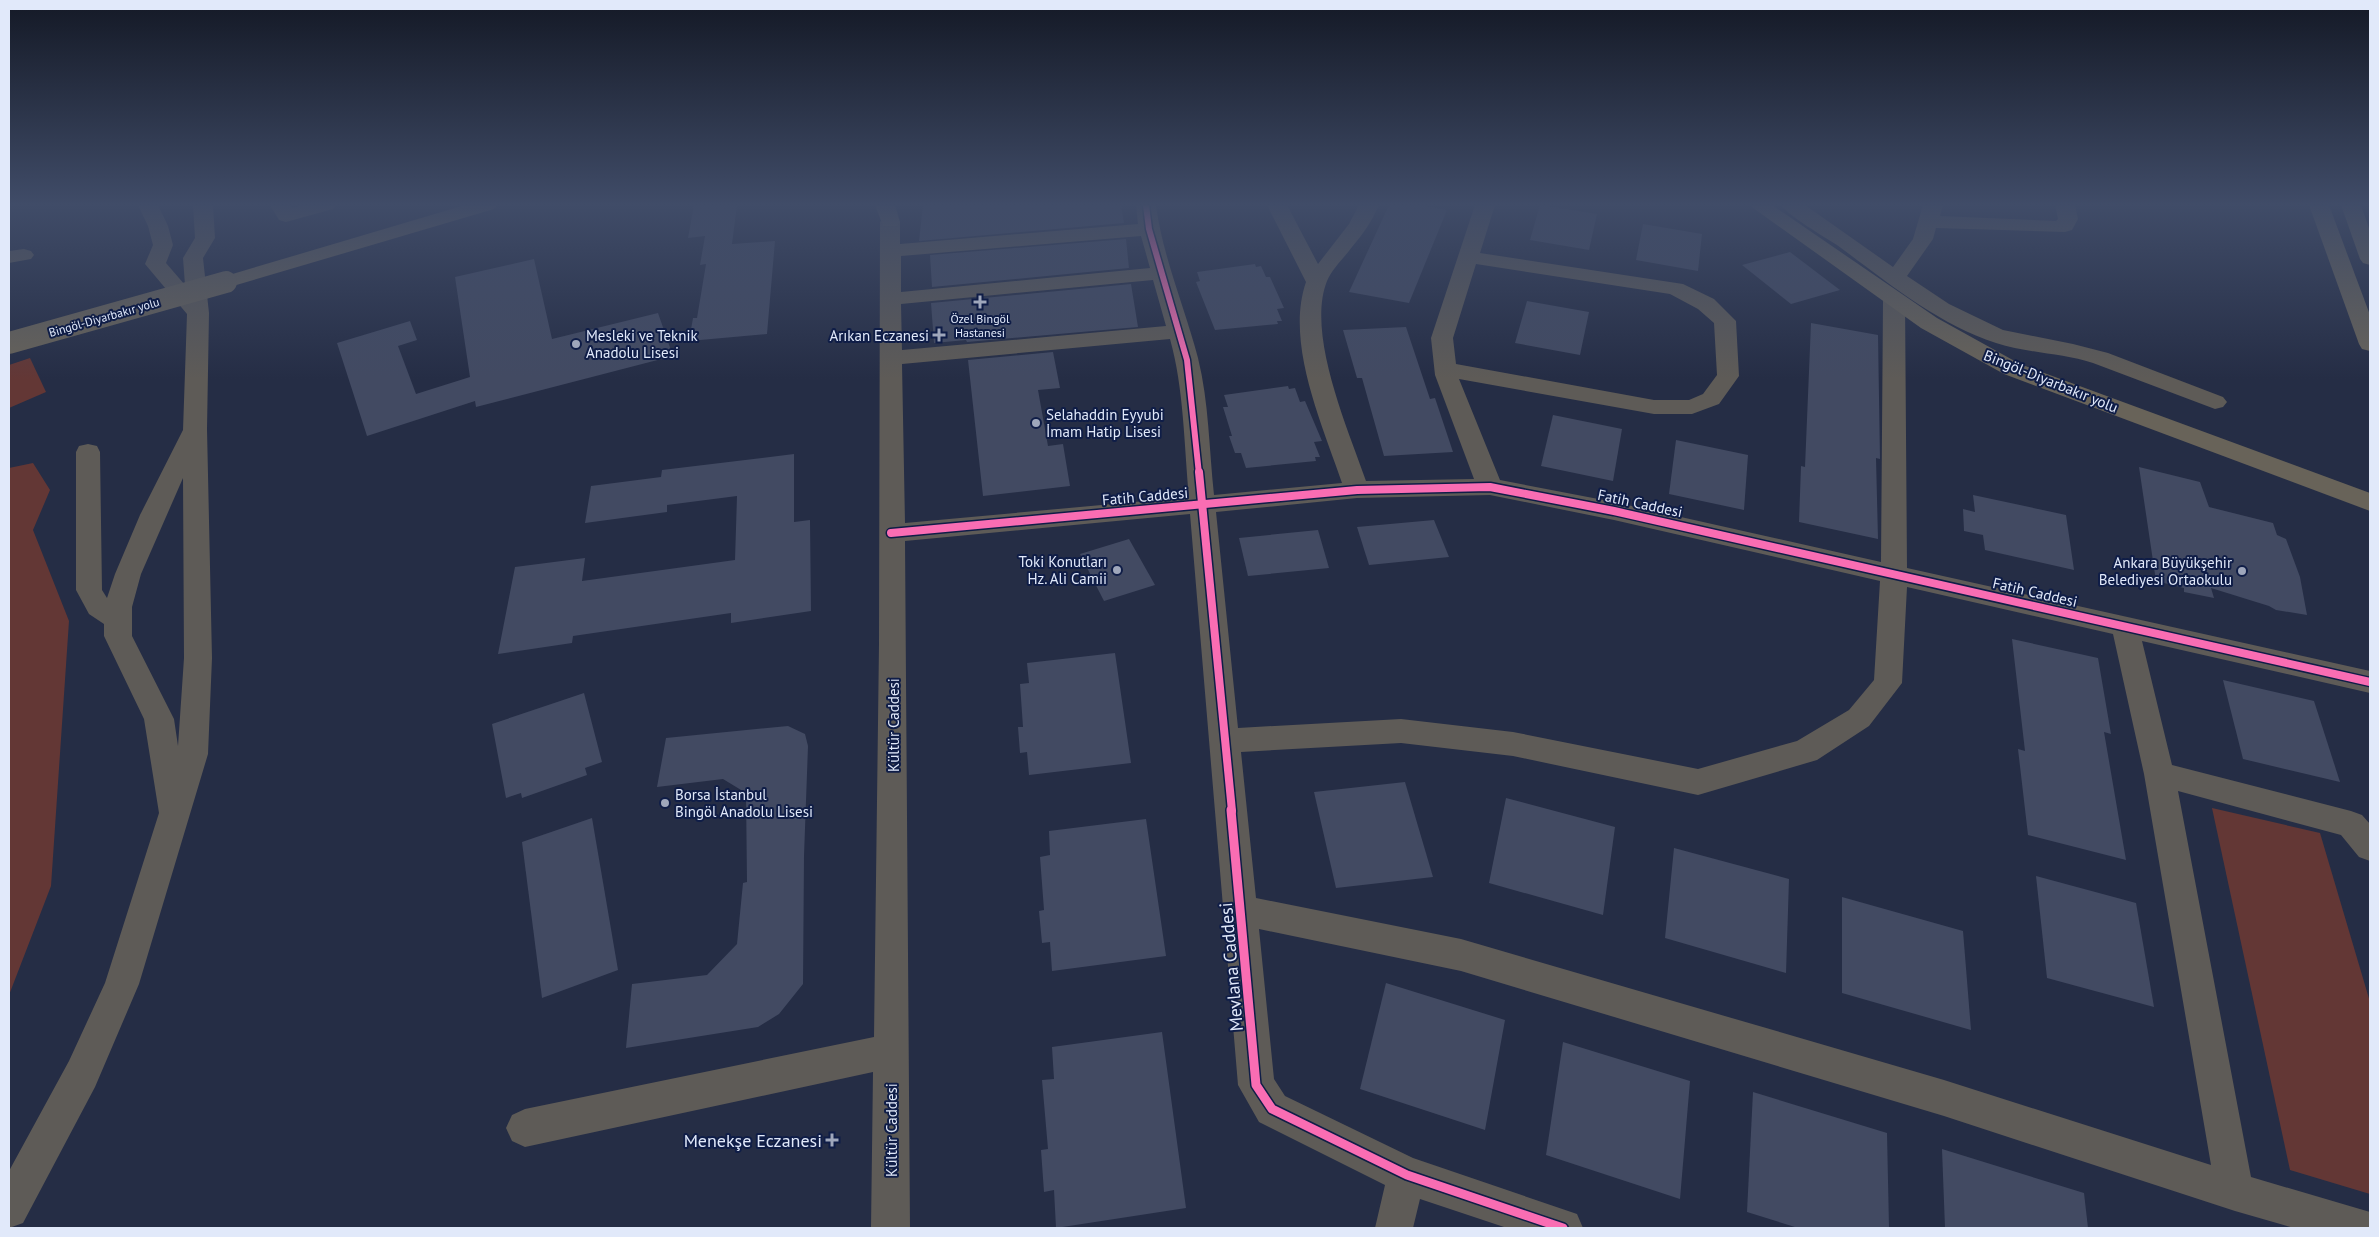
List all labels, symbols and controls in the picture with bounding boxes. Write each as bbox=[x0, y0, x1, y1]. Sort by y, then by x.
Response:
street label: Bingöl-Diyarbakır yolu bbox=[47, 294, 161, 340]
marker: Özel Bingöl Hastanesi bbox=[973, 295, 987, 309]
place label: Özel Bingöl Hastanesi bbox=[950, 311, 1010, 340]
place label: Mesleki ve Teknik Anadolu Lisesi bbox=[586, 326, 698, 362]
place label: Arıkan Eczanesi bbox=[829, 326, 929, 345]
marker: Arıkan Eczanesi bbox=[933, 329, 945, 341]
marker: Mesleki ve Teknik Anadolu Lisesi bbox=[570, 338, 582, 350]
street label: Bingöl-Diyarbakır yolu bbox=[1981, 345, 2121, 417]
place label: Selahaddin Eyyubi İmam Hatip Lisesi bbox=[1046, 405, 1164, 441]
marker: Selahaddin Eyyubi İmam Hatip Lisesi bbox=[1030, 417, 1042, 429]
street label: Fatih Caddesi bbox=[1101, 483, 1189, 509]
street label: Fatih Caddesi bbox=[1596, 485, 1684, 521]
place label: Toki Konutları Hz. Ali Camii bbox=[1019, 552, 1107, 588]
place label: Ankara Büyükşehir Belediyesi Ortaokulu bbox=[2099, 553, 2232, 589]
marker: Toki Konutları Hz. Ali Camii bbox=[1111, 564, 1123, 576]
marker: Ankara Büyükşehir Belediyesi Ortaokulu bbox=[2236, 565, 2248, 577]
street label: Fatih Caddesi bbox=[1991, 573, 2079, 611]
street label: Kültür Caddesi bbox=[884, 678, 903, 772]
place label: Borsa İstanbul Bingöl Anadolu Lisesi bbox=[675, 785, 813, 821]
marker: Borsa İstanbul Bingöl Anadolu Lisesi bbox=[659, 797, 671, 809]
street label: Mevlana Caddesi bbox=[1214, 902, 1248, 1032]
street label: Kültür Caddesi bbox=[882, 1083, 901, 1177]
place label: Menekşe Eczanesi bbox=[684, 1129, 822, 1152]
marker: Menekşe Eczanesi bbox=[826, 1134, 838, 1146]

